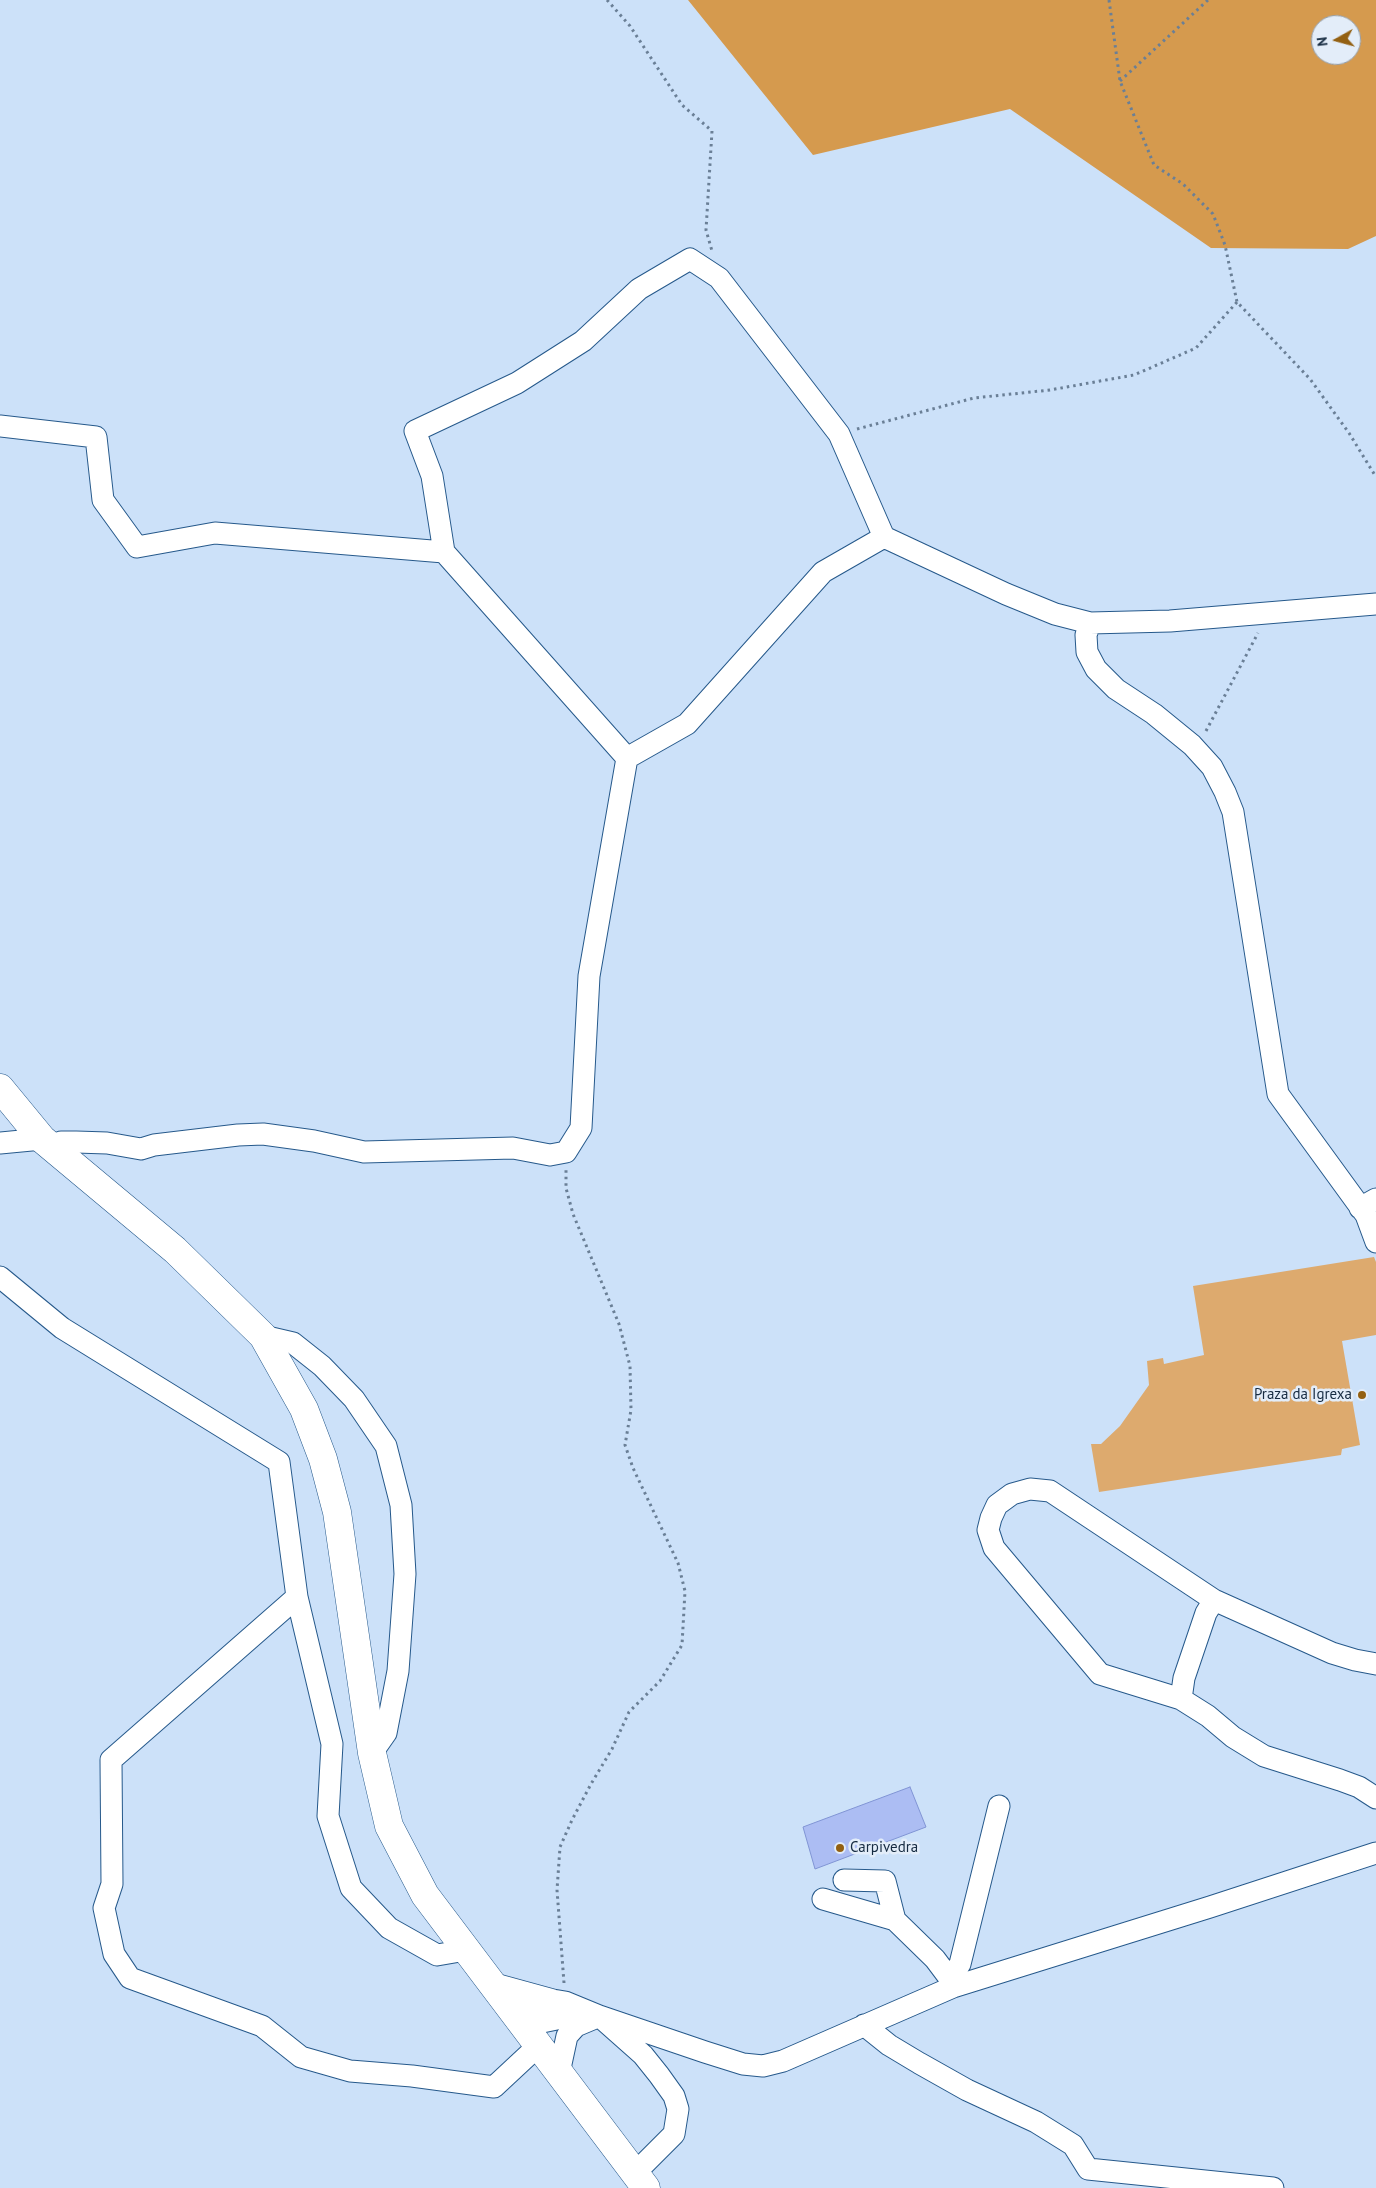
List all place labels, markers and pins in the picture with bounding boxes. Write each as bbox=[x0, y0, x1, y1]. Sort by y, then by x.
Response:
place label: Praza da Igrexa bbox=[1254, 1386, 1352, 1404]
marker: Praza da Igrexa bbox=[1356, 1389, 1368, 1401]
place label: Carpivedra bbox=[850, 1839, 918, 1857]
marker: Carpivedra bbox=[834, 1842, 846, 1854]

